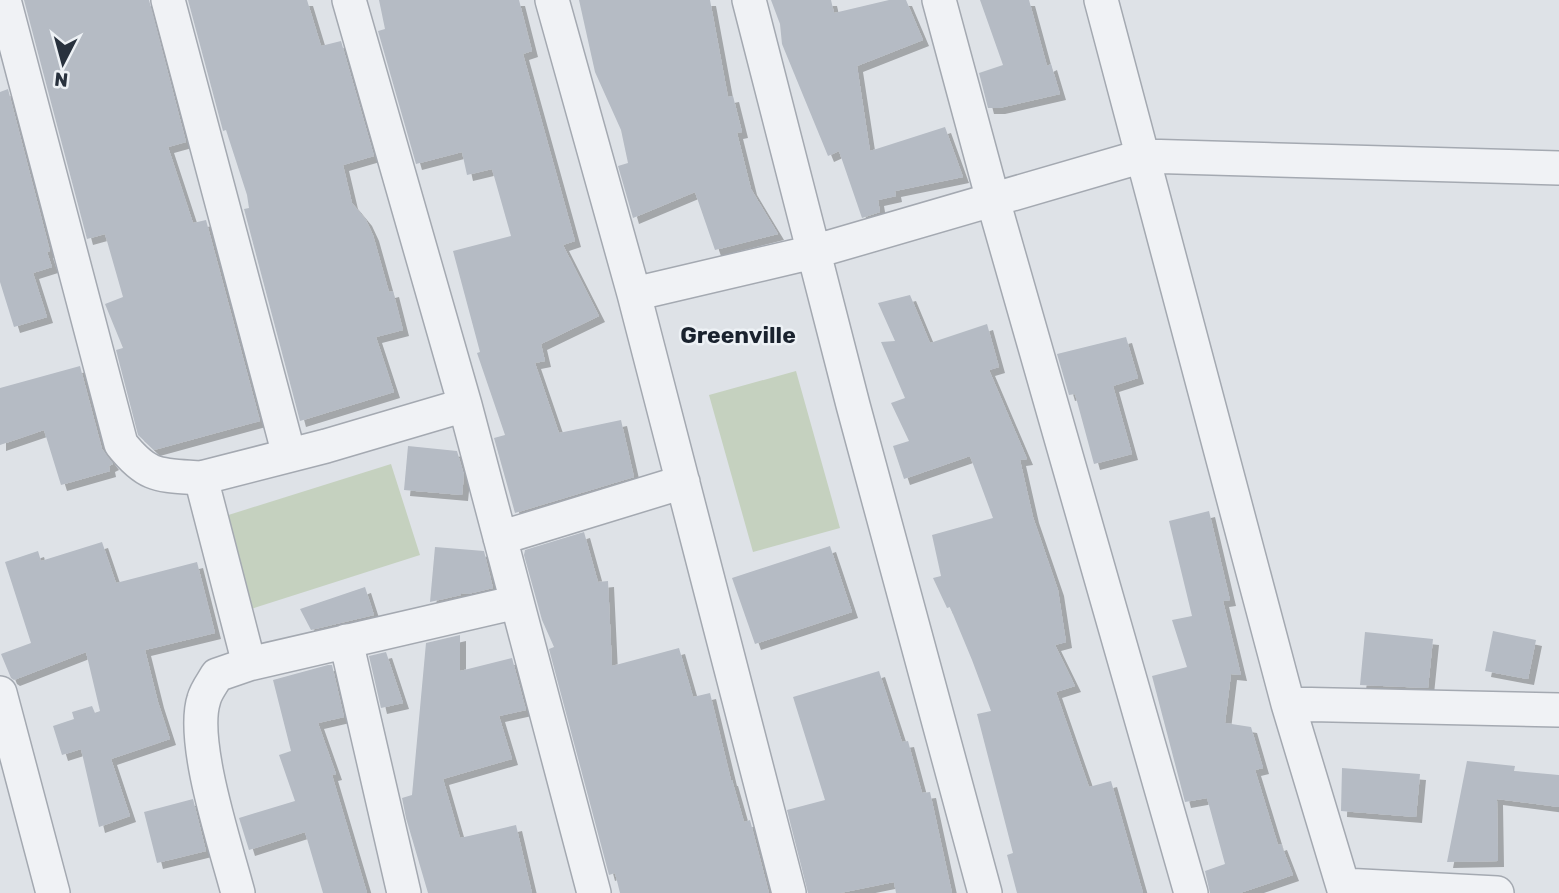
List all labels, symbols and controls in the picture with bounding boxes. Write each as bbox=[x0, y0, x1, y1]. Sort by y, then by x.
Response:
north arrow bbox=[28, 28, 98, 98]
text: N bbox=[53, 67, 69, 92]
district label: Greenville bbox=[680, 321, 796, 349]

